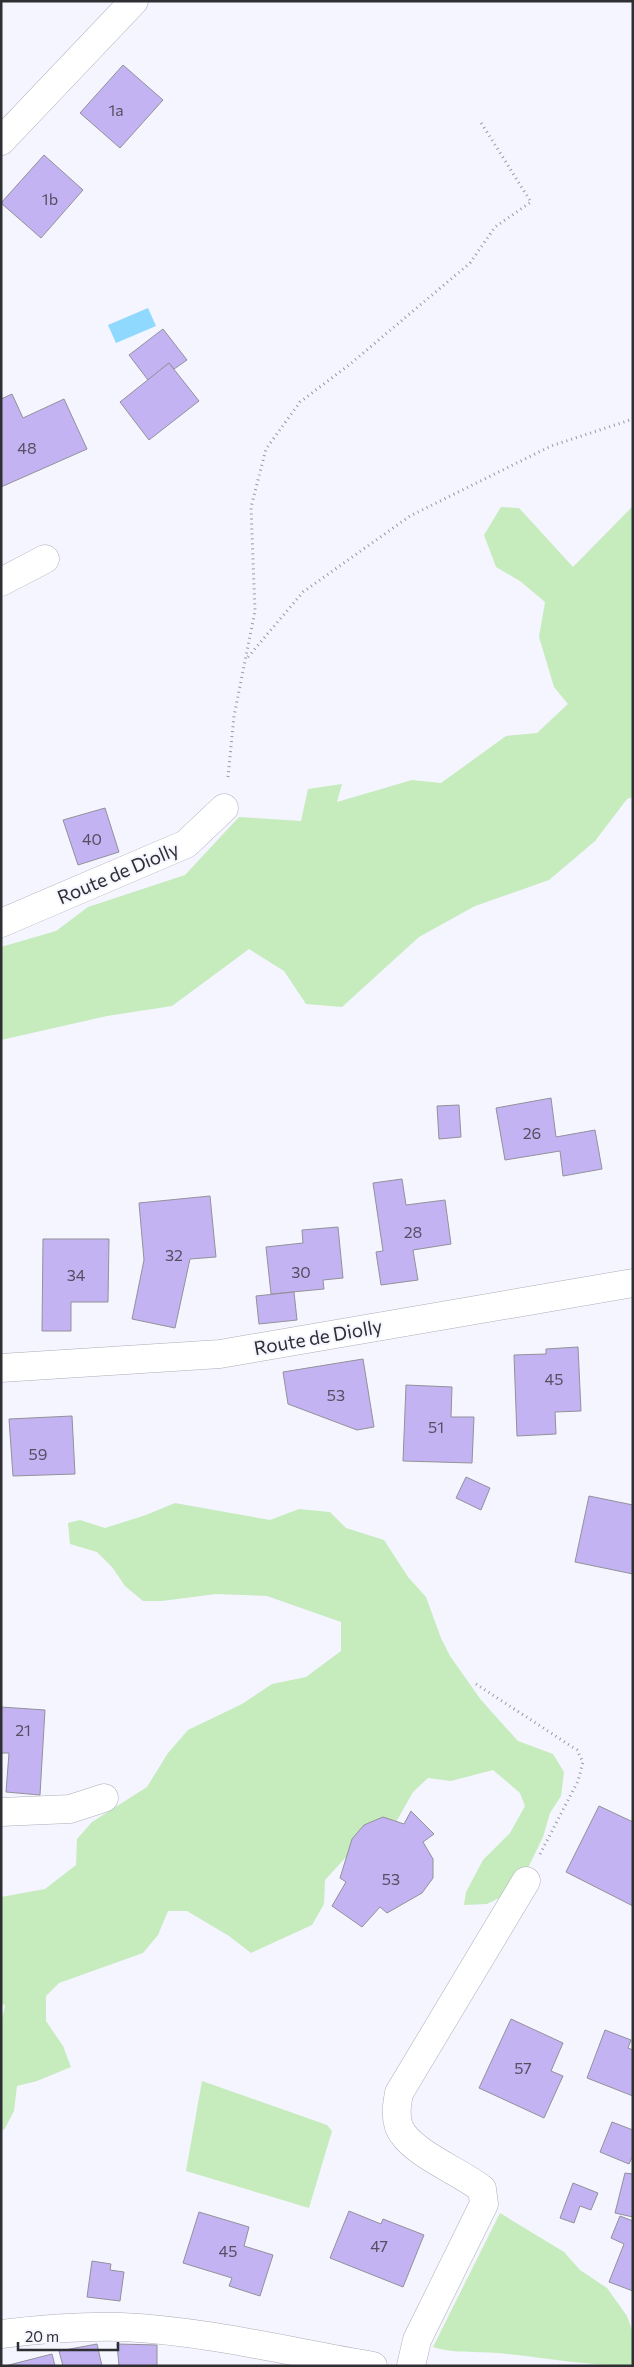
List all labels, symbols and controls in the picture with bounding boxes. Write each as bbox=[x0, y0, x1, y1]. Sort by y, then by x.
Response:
house number: 1a bbox=[108, 100, 124, 119]
house number: 1b bbox=[42, 189, 58, 208]
house number: 48 bbox=[17, 438, 37, 457]
house number: 40 bbox=[82, 829, 102, 848]
street label: Route de Diolly bbox=[54, 837, 182, 908]
house number: 26 bbox=[523, 1123, 541, 1142]
house number: 28 bbox=[404, 1222, 422, 1241]
house number: 32 bbox=[165, 1245, 183, 1264]
house number: 30 bbox=[291, 1262, 311, 1281]
house number: 34 bbox=[67, 1265, 86, 1284]
street label: Route de Diolly bbox=[252, 1314, 384, 1359]
house number: 45 bbox=[545, 1369, 563, 1388]
house number: 53 bbox=[327, 1385, 345, 1404]
house number: 51 bbox=[428, 1417, 444, 1436]
house number: 59 bbox=[29, 1444, 47, 1463]
house number: 21 bbox=[15, 1720, 31, 1739]
house number: 53 bbox=[382, 1869, 400, 1888]
house number: 57 bbox=[514, 2058, 532, 2077]
house number: 47 bbox=[370, 2236, 388, 2255]
house number: 45 bbox=[219, 2241, 237, 2260]
scale bar bbox=[18, 2320, 118, 2352]
text: 20 m bbox=[25, 2327, 59, 2345]

